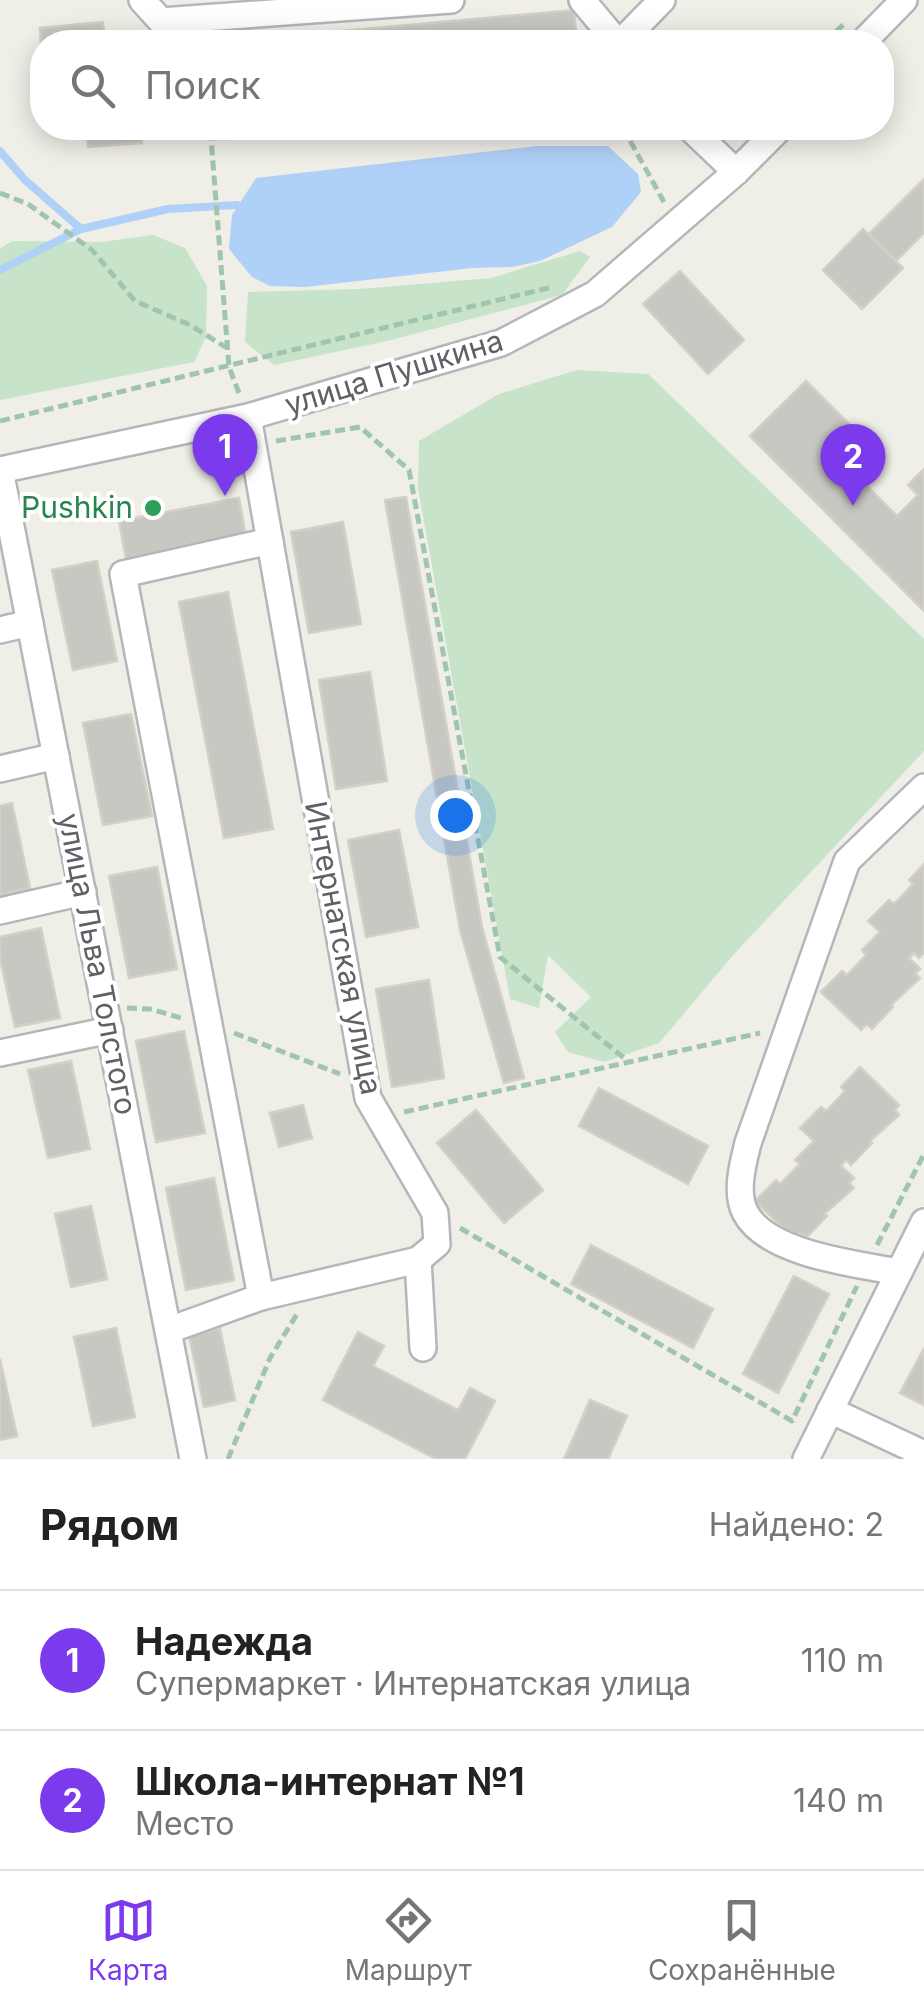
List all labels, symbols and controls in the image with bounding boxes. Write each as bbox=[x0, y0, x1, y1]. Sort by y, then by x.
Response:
search box bbox=[30, 30, 894, 140]
icon: search bbox=[65, 58, 120, 113]
text: Поиск bbox=[145, 62, 261, 108]
street label: улица Пушкина bbox=[280, 322, 507, 422]
pin: 1 bbox=[192, 414, 258, 496]
pin: 2 bbox=[820, 424, 886, 506]
place label: Pushkin bbox=[21, 489, 133, 525]
marker: Pushkin bbox=[142, 497, 164, 519]
your location bbox=[430, 790, 481, 841]
street label: Интернатская улица bbox=[298, 798, 390, 1098]
street label: улица Льва Толстого bbox=[51, 810, 145, 1118]
text: Рядом bbox=[40, 1499, 179, 1550]
text: Найдено: 2 bbox=[709, 1505, 884, 1544]
text: Надежда bbox=[135, 1618, 313, 1664]
text: 1 bbox=[66, 1641, 79, 1680]
text: 110 m bbox=[801, 1641, 884, 1680]
text: Супермаркет · Интернатская улица bbox=[135, 1664, 691, 1703]
text: Школа-интернат №1 bbox=[135, 1758, 525, 1804]
text: 2 bbox=[62, 1781, 83, 1820]
text: 140 m bbox=[793, 1781, 884, 1820]
text: Место bbox=[135, 1804, 234, 1843]
tab: Карта bbox=[88, 1893, 169, 1987]
tab: Маршрут bbox=[345, 1893, 472, 1987]
tab: Сохранённые bbox=[648, 1893, 836, 1987]

